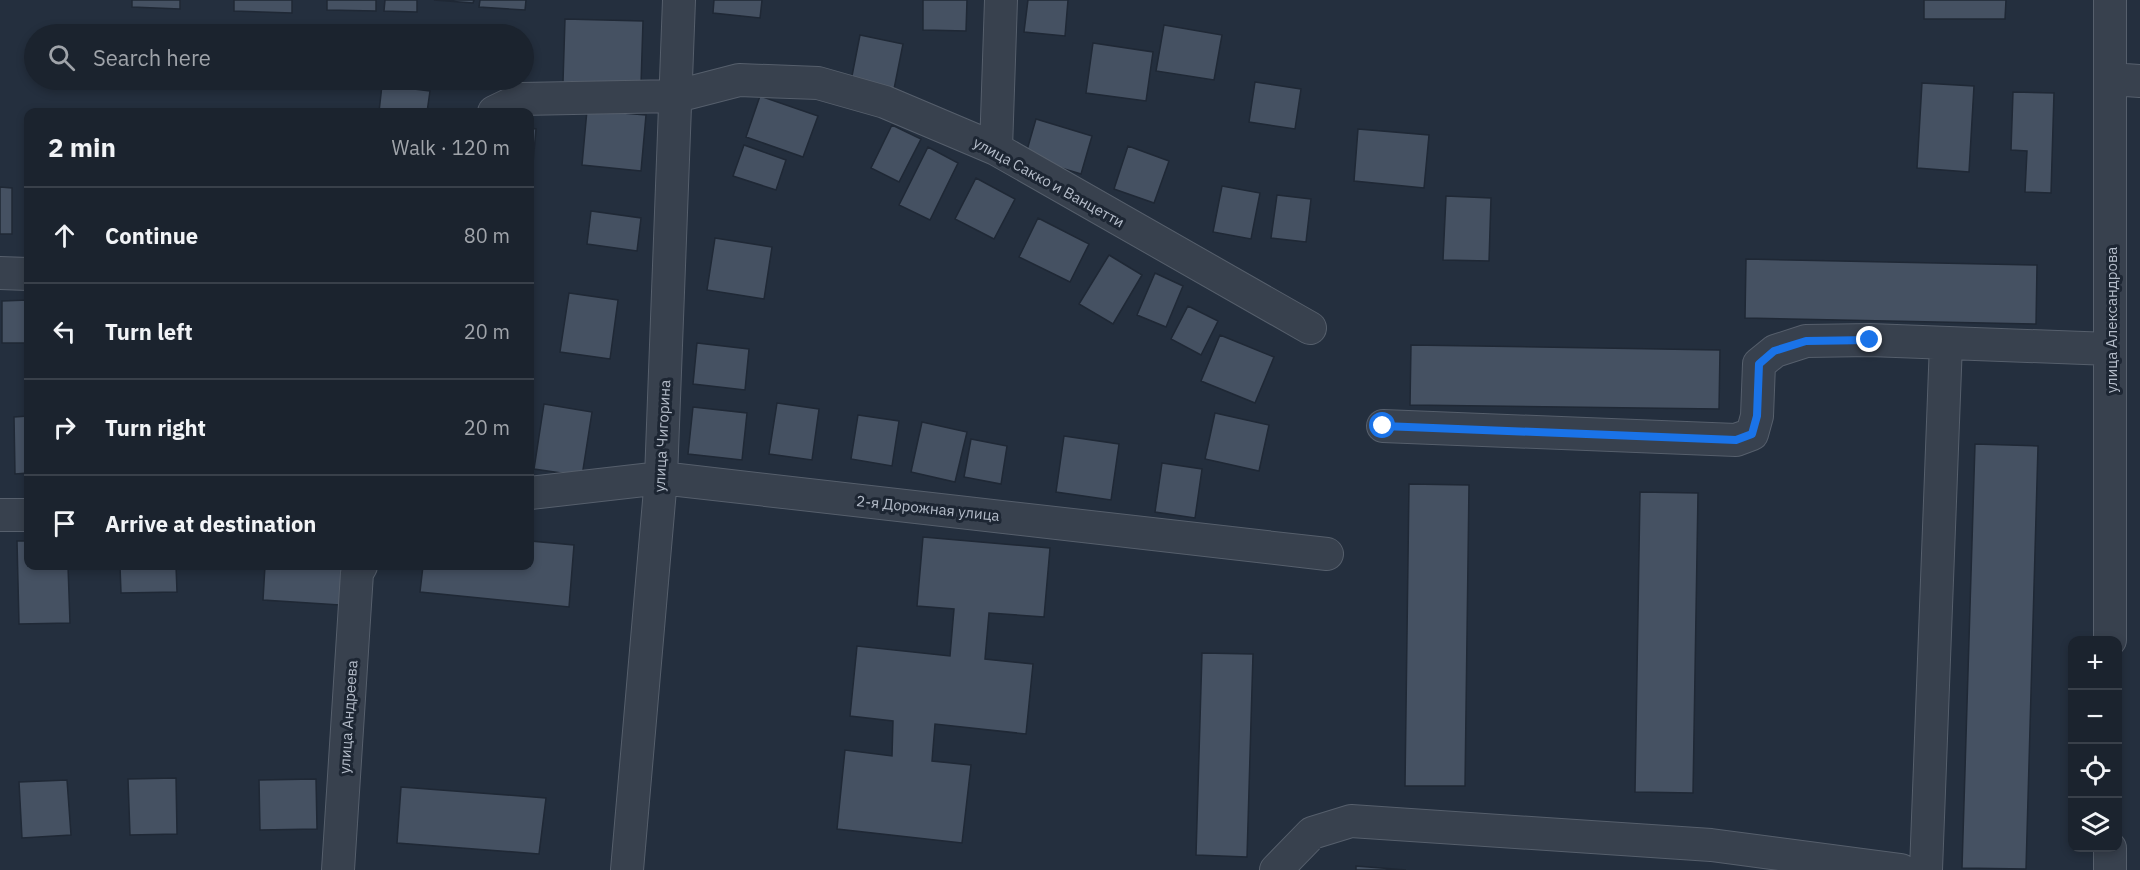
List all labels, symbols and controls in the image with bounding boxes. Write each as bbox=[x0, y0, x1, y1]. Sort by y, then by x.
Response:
search box bbox=[24, 24, 534, 90]
icon: search bbox=[45, 41, 78, 74]
text: Search here bbox=[93, 43, 211, 72]
text: 2 min bbox=[48, 130, 116, 164]
street label: улица Сакко и Ванцетти bbox=[970, 133, 1128, 231]
text: Walk · 120 m bbox=[392, 134, 510, 161]
icon: ahead bbox=[48, 219, 81, 252]
text: Continue bbox=[105, 221, 198, 250]
text: 80 m bbox=[464, 222, 510, 249]
street label: улица Александрова bbox=[2102, 247, 2121, 393]
icon: left bbox=[48, 315, 81, 348]
text: Turn left bbox=[105, 317, 193, 346]
text: 20 m bbox=[464, 318, 510, 345]
route end bbox=[1856, 326, 1882, 352]
street label: улица Чигорина bbox=[650, 379, 674, 493]
icon: right bbox=[48, 411, 81, 444]
route start bbox=[1369, 412, 1395, 438]
text: Turn right bbox=[105, 413, 206, 442]
text: 20 m bbox=[464, 414, 510, 441]
street label: 2-я Дорожная улица bbox=[855, 491, 1001, 525]
icon: arrive bbox=[48, 507, 81, 540]
text: Arrive at destination bbox=[105, 509, 316, 538]
map controls bbox=[2068, 636, 2122, 852]
button: + bbox=[2068, 636, 2122, 690]
street label: улица Андреева bbox=[335, 659, 361, 775]
button: − bbox=[2068, 690, 2122, 744]
button: locate bbox=[2068, 744, 2122, 798]
button: layers bbox=[2068, 798, 2122, 852]

